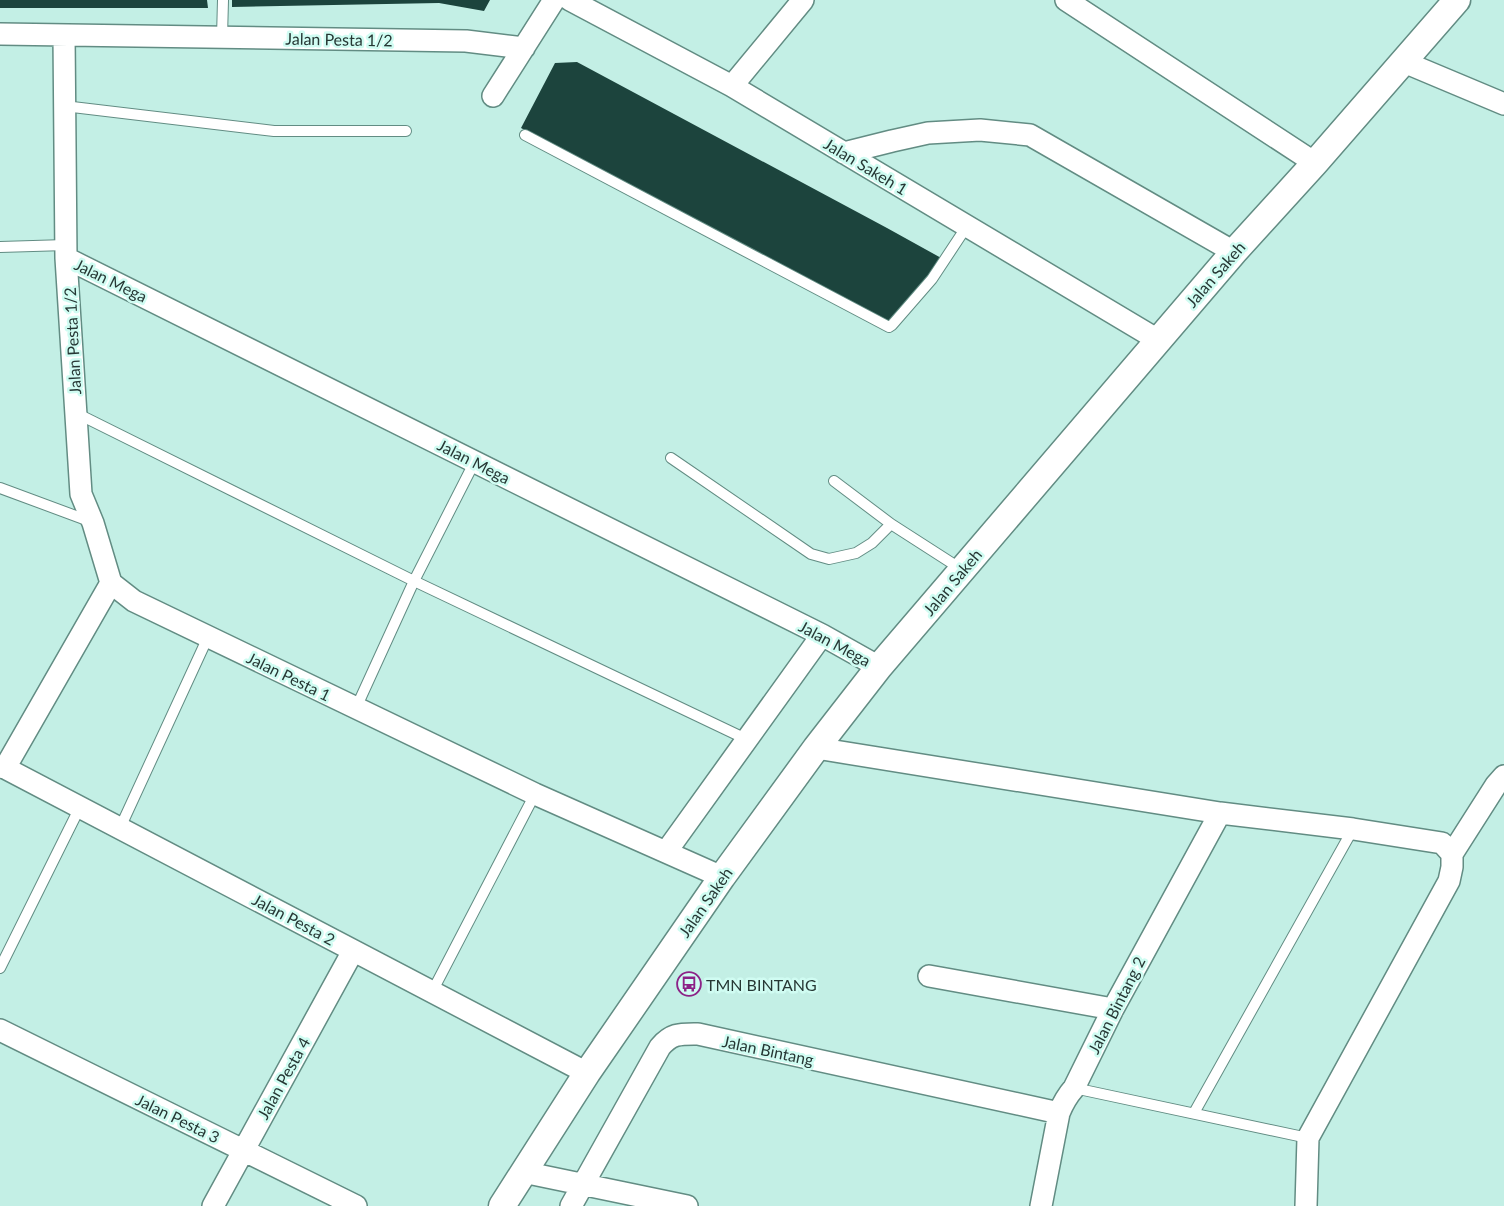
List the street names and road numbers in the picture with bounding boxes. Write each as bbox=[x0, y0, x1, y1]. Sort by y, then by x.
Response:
street label: Jalan Pesta 1/2 bbox=[285, 29, 393, 49]
street label: Jalan Sakeh 1 bbox=[821, 134, 911, 198]
street label: Jalan Sakeh bbox=[1181, 237, 1249, 311]
street label: Jalan Mega bbox=[72, 254, 150, 306]
street label: Jalan Pesta 1/2 bbox=[60, 287, 84, 395]
street label: Jalan Mega bbox=[435, 435, 513, 487]
street label: Jalan Sakeh bbox=[919, 545, 985, 619]
street label: Jalan Mega bbox=[796, 616, 874, 670]
street label: Jalan Pesta 1 bbox=[244, 648, 334, 704]
street label: Jalan Sakeh bbox=[674, 863, 736, 941]
street label: Jalan Pesta 2 bbox=[249, 889, 339, 949]
street label: Jalan Bintang 2 bbox=[1083, 953, 1149, 1057]
street label: Jalan Bintang bbox=[721, 1031, 815, 1069]
street label: Jalan Pesta 4 bbox=[253, 1034, 313, 1122]
street label: Jalan Pesta 3 bbox=[133, 1090, 223, 1146]

